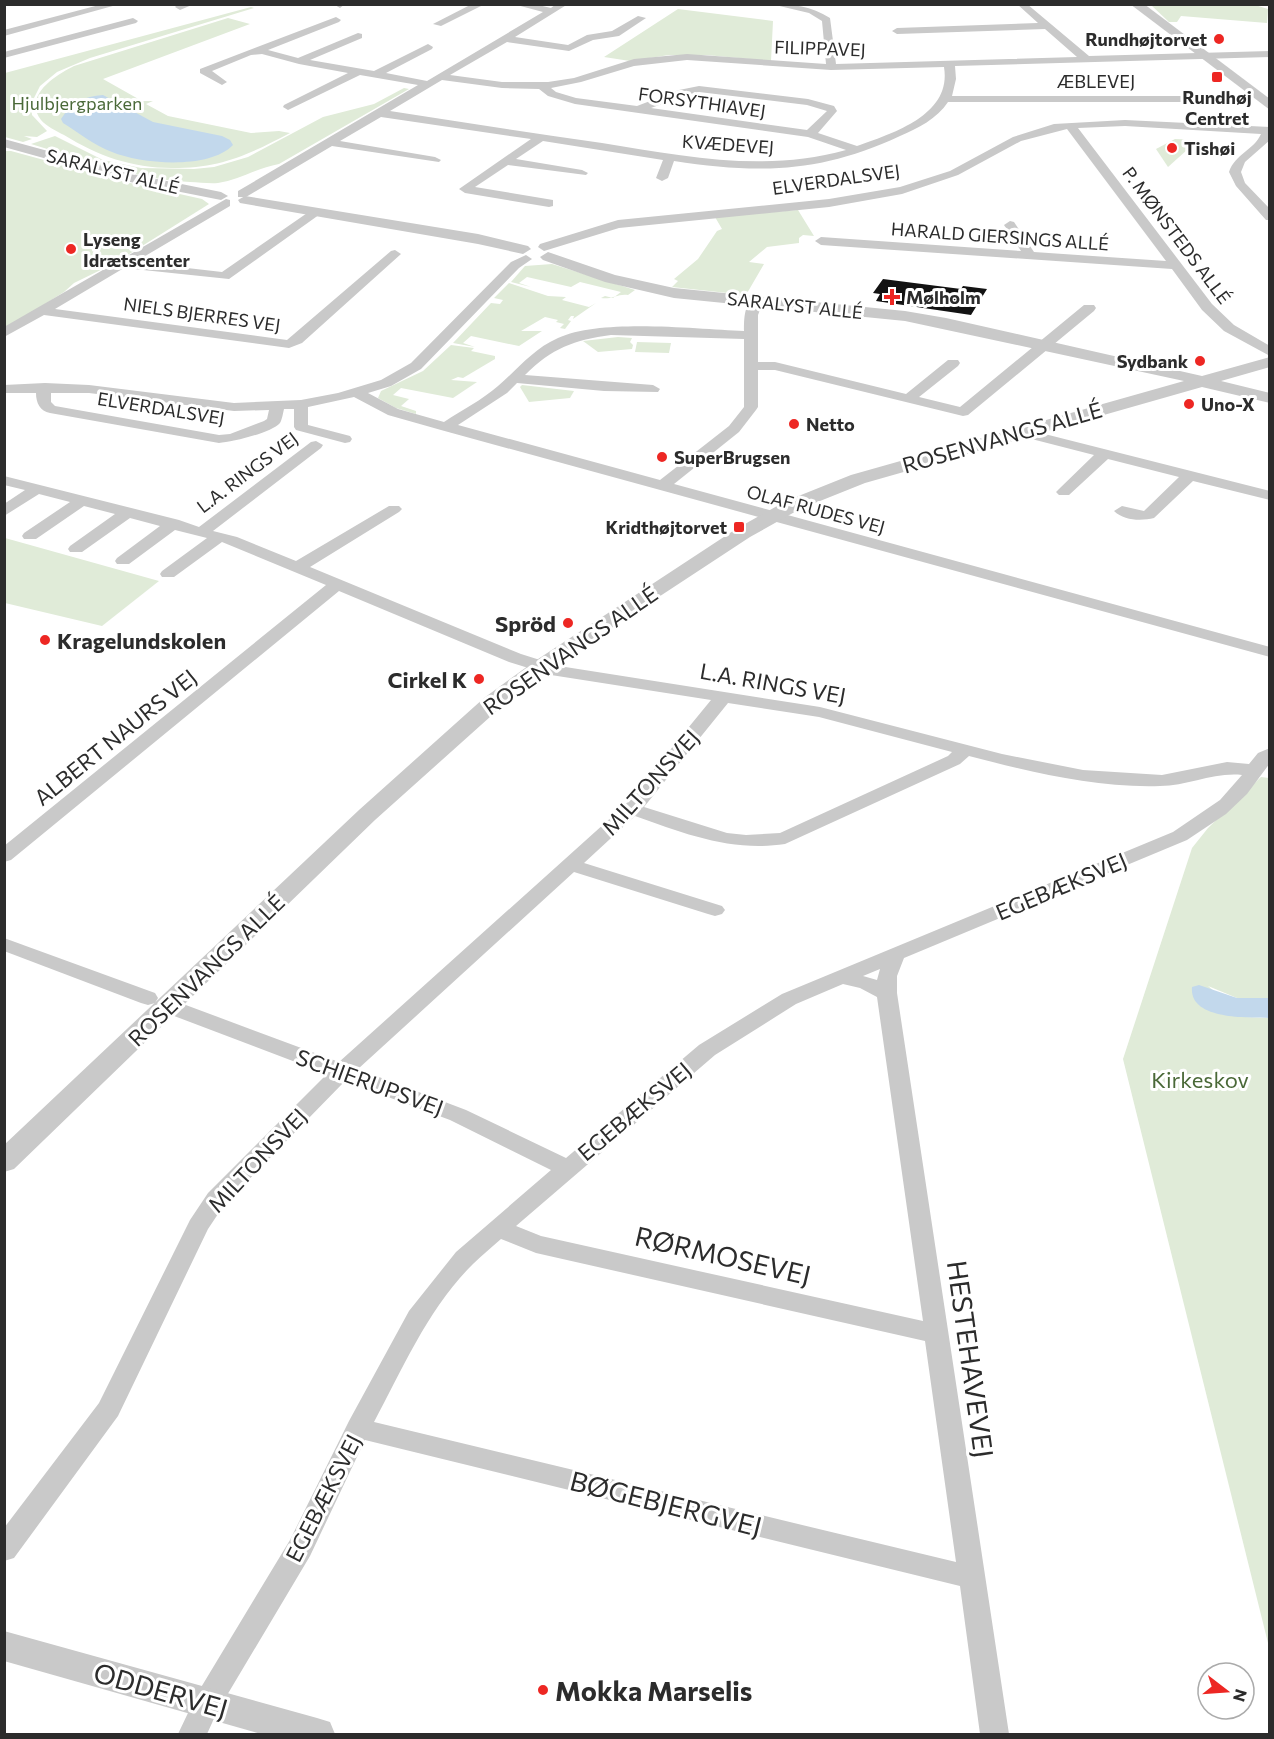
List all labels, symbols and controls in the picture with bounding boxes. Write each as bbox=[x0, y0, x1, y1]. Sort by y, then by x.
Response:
place label: Rundhøjtorvet bbox=[1085, 28, 1207, 50]
marker: Rundhøjtorvet bbox=[1212, 32, 1226, 46]
street label: FILIPPAVEJ bbox=[774, 35, 866, 61]
street label: ÆBLEVEJ bbox=[1057, 70, 1135, 92]
marker: Rundhøj Centret bbox=[1210, 70, 1224, 84]
street label: FORSYTHIAVEJ bbox=[637, 82, 767, 122]
place label: Rundhøj Centret bbox=[1182, 86, 1252, 129]
park label: Hjulbjergparken bbox=[12, 92, 142, 114]
street label: KVÆDEVEJ bbox=[681, 130, 775, 158]
place label: Tishøi bbox=[1184, 137, 1235, 159]
marker: Tishøi bbox=[1165, 141, 1179, 155]
street label: SARALYST ALLÉ bbox=[44, 144, 182, 198]
street label: ELVERDALSVEJ bbox=[771, 159, 901, 199]
street label: P. MØNSTEDS ALLÉ bbox=[1118, 162, 1236, 308]
street label: HARALD GIERSINGS ALLÉ bbox=[890, 217, 1110, 255]
place label: Lyseng Idrætscenter bbox=[83, 228, 190, 271]
marker: Lyseng Idrætscenter bbox=[64, 242, 78, 256]
place label: Mølholm bbox=[906, 286, 981, 308]
street label: SARALYST ALLÉ bbox=[726, 287, 864, 323]
marker: Mølholm bbox=[883, 288, 901, 306]
street label: NIELS BJERRES VEJ bbox=[122, 292, 282, 336]
place label: Sydbank bbox=[1117, 350, 1189, 372]
marker: Sydbank bbox=[1193, 354, 1207, 368]
street label: ELVERDALSVEJ bbox=[96, 387, 226, 429]
place label: Uno-X bbox=[1201, 393, 1255, 415]
street label: ROSENVANGS ALLÉ bbox=[899, 396, 1105, 478]
marker: Uno-X bbox=[1182, 397, 1196, 411]
place label: Netto bbox=[806, 413, 855, 435]
marker: Netto bbox=[787, 417, 801, 431]
street label: L.A. RINGS VEJ bbox=[192, 427, 302, 517]
place label: SuperBrugsen bbox=[674, 446, 790, 468]
marker: SuperBrugsen bbox=[655, 450, 669, 464]
street label: OLAF RUDES VEJ bbox=[744, 480, 888, 538]
place label: Kridthøjtorvet bbox=[606, 516, 727, 538]
marker: Kridthøjtorvet bbox=[732, 520, 746, 534]
street label: ROSENVANGS ALLÉ bbox=[478, 580, 662, 720]
place label: Spröd bbox=[495, 610, 556, 637]
marker: Spröd bbox=[561, 616, 575, 630]
place label: Kragelundskolen bbox=[57, 627, 226, 654]
marker: Kragelundskolen bbox=[38, 633, 52, 647]
street label: L.A. RINGS VEJ bbox=[698, 657, 848, 709]
street label: ALBERT NAURS VEJ bbox=[28, 663, 202, 811]
place label: Cirkel K bbox=[388, 666, 467, 693]
marker: Cirkel K bbox=[472, 672, 486, 686]
street label: MILTONSVEJ bbox=[596, 724, 704, 840]
street label: EGEBÆKSVEJ bbox=[991, 846, 1131, 926]
street label: ROSENVANGS ALLÉ bbox=[122, 888, 290, 1052]
street label: SCHIERUPSVEJ bbox=[293, 1043, 447, 1121]
street label: EGEBÆKSVEJ bbox=[572, 1056, 696, 1166]
park label: Kirkeskov bbox=[1151, 1066, 1249, 1093]
street label: MILTONSVEJ bbox=[202, 1102, 312, 1218]
street label: RØRMOSEVEJ bbox=[632, 1219, 814, 1291]
street label: HESTEHAVEVEJ bbox=[941, 1258, 1001, 1460]
street label: EGEBÆKSVEJ bbox=[279, 1430, 367, 1566]
street label: BØGEBJERGVEJ bbox=[567, 1463, 765, 1543]
street label: ODDERVEJ bbox=[90, 1655, 232, 1725]
north arrow bbox=[1196, 1661, 1256, 1721]
place label: Mokka Marselis bbox=[555, 1674, 752, 1707]
marker: Mokka Marselis bbox=[536, 1683, 550, 1697]
text: N bbox=[1230, 1687, 1252, 1704]

